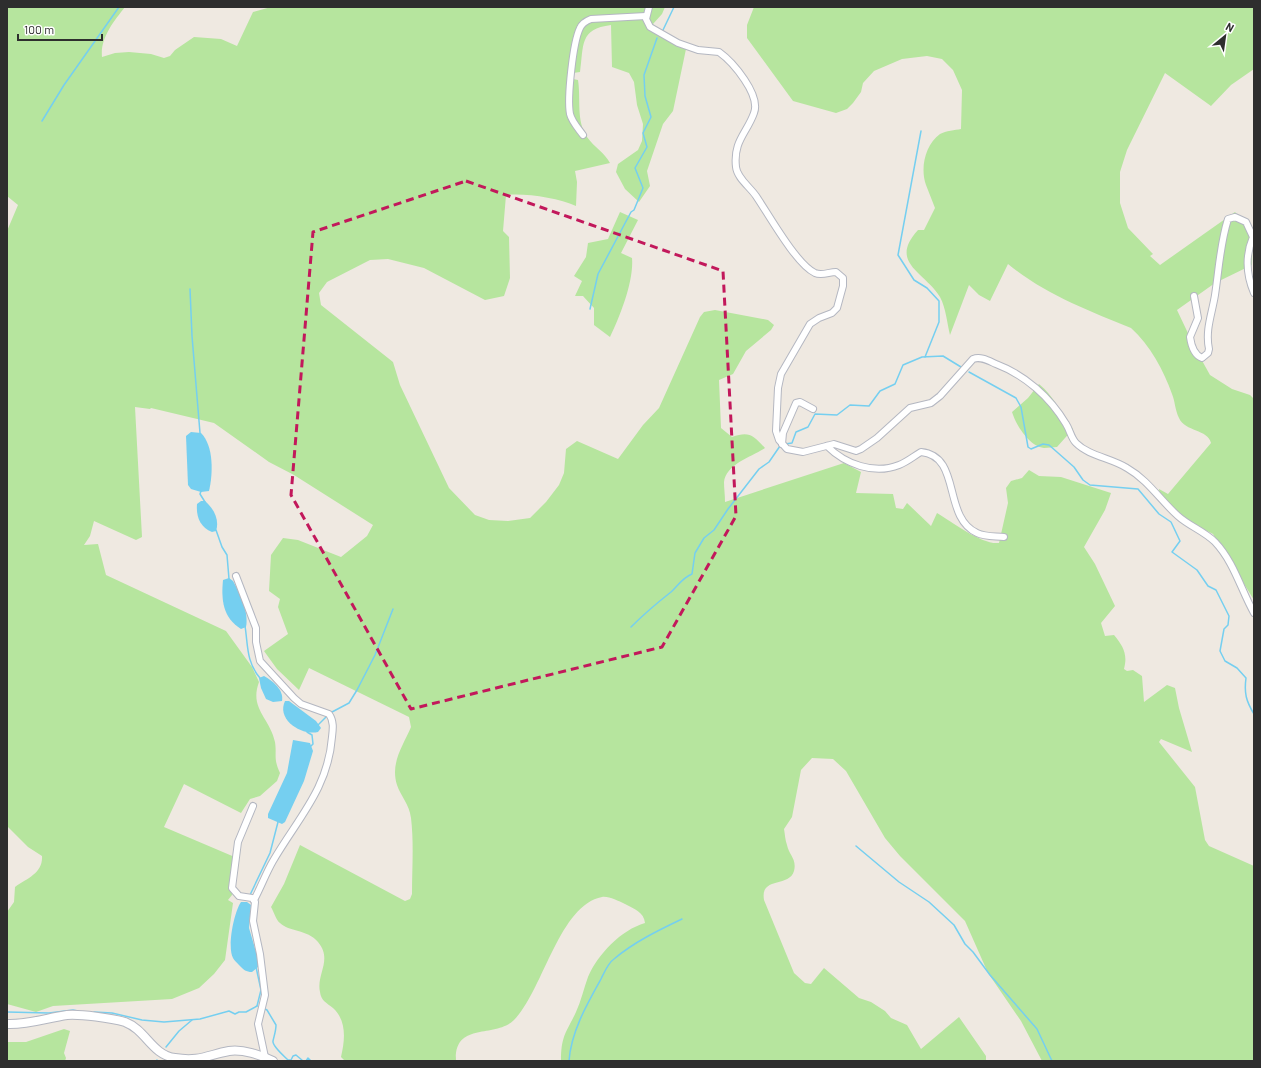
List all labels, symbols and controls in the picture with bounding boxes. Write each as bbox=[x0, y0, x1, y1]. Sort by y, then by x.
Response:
scale bar bbox=[18, 16, 102, 42]
north arrow bbox=[1205, 16, 1245, 56]
text: N bbox=[1224, 19, 1236, 34]
text: 100 m bbox=[24, 22, 54, 36]

